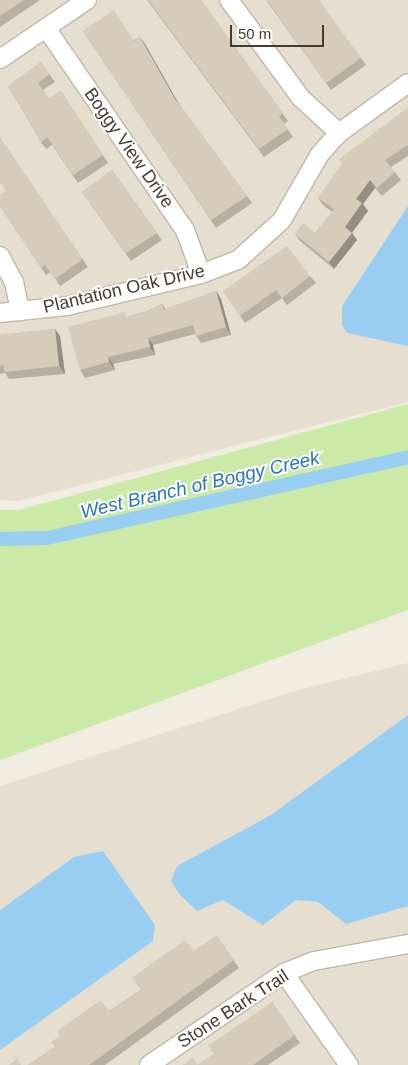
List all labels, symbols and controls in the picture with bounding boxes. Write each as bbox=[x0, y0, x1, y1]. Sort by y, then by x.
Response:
scale bar bbox=[233, 15, 327, 47]
text: 50 m bbox=[238, 25, 271, 42]
street label: Boggy View Drive bbox=[80, 84, 178, 212]
street label: Plantation Oak Drive bbox=[41, 260, 207, 318]
water label: West Branch of Boggy Creek bbox=[78, 446, 322, 524]
street label: Stone Bark Trail bbox=[173, 965, 293, 1053]

